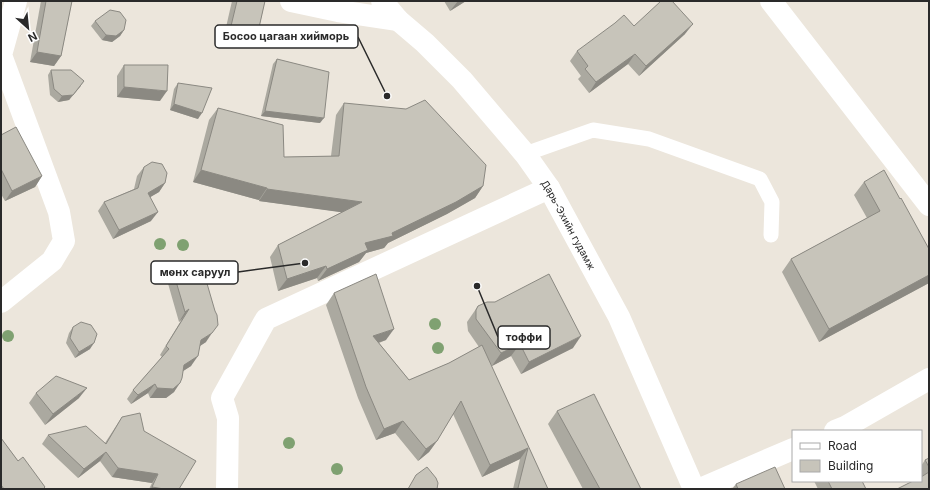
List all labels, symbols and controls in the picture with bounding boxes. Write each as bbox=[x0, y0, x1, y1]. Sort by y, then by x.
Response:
north arrow bbox=[8, 8, 48, 48]
callout: Босоо цагаан хийморь bbox=[215, 25, 358, 48]
text: N bbox=[26, 29, 39, 45]
text: Босоо цагаан хийморь bbox=[223, 29, 350, 43]
street label: Дарь-Эхийн гудамж bbox=[539, 177, 598, 272]
callout: мөнх саруул bbox=[151, 261, 238, 284]
text: мөнх саруул bbox=[160, 265, 230, 279]
callout: тоффи bbox=[498, 326, 550, 349]
text: тоффи bbox=[506, 330, 542, 344]
legend bbox=[792, 430, 922, 482]
text: Road bbox=[828, 438, 857, 453]
text: Building bbox=[828, 458, 873, 473]

